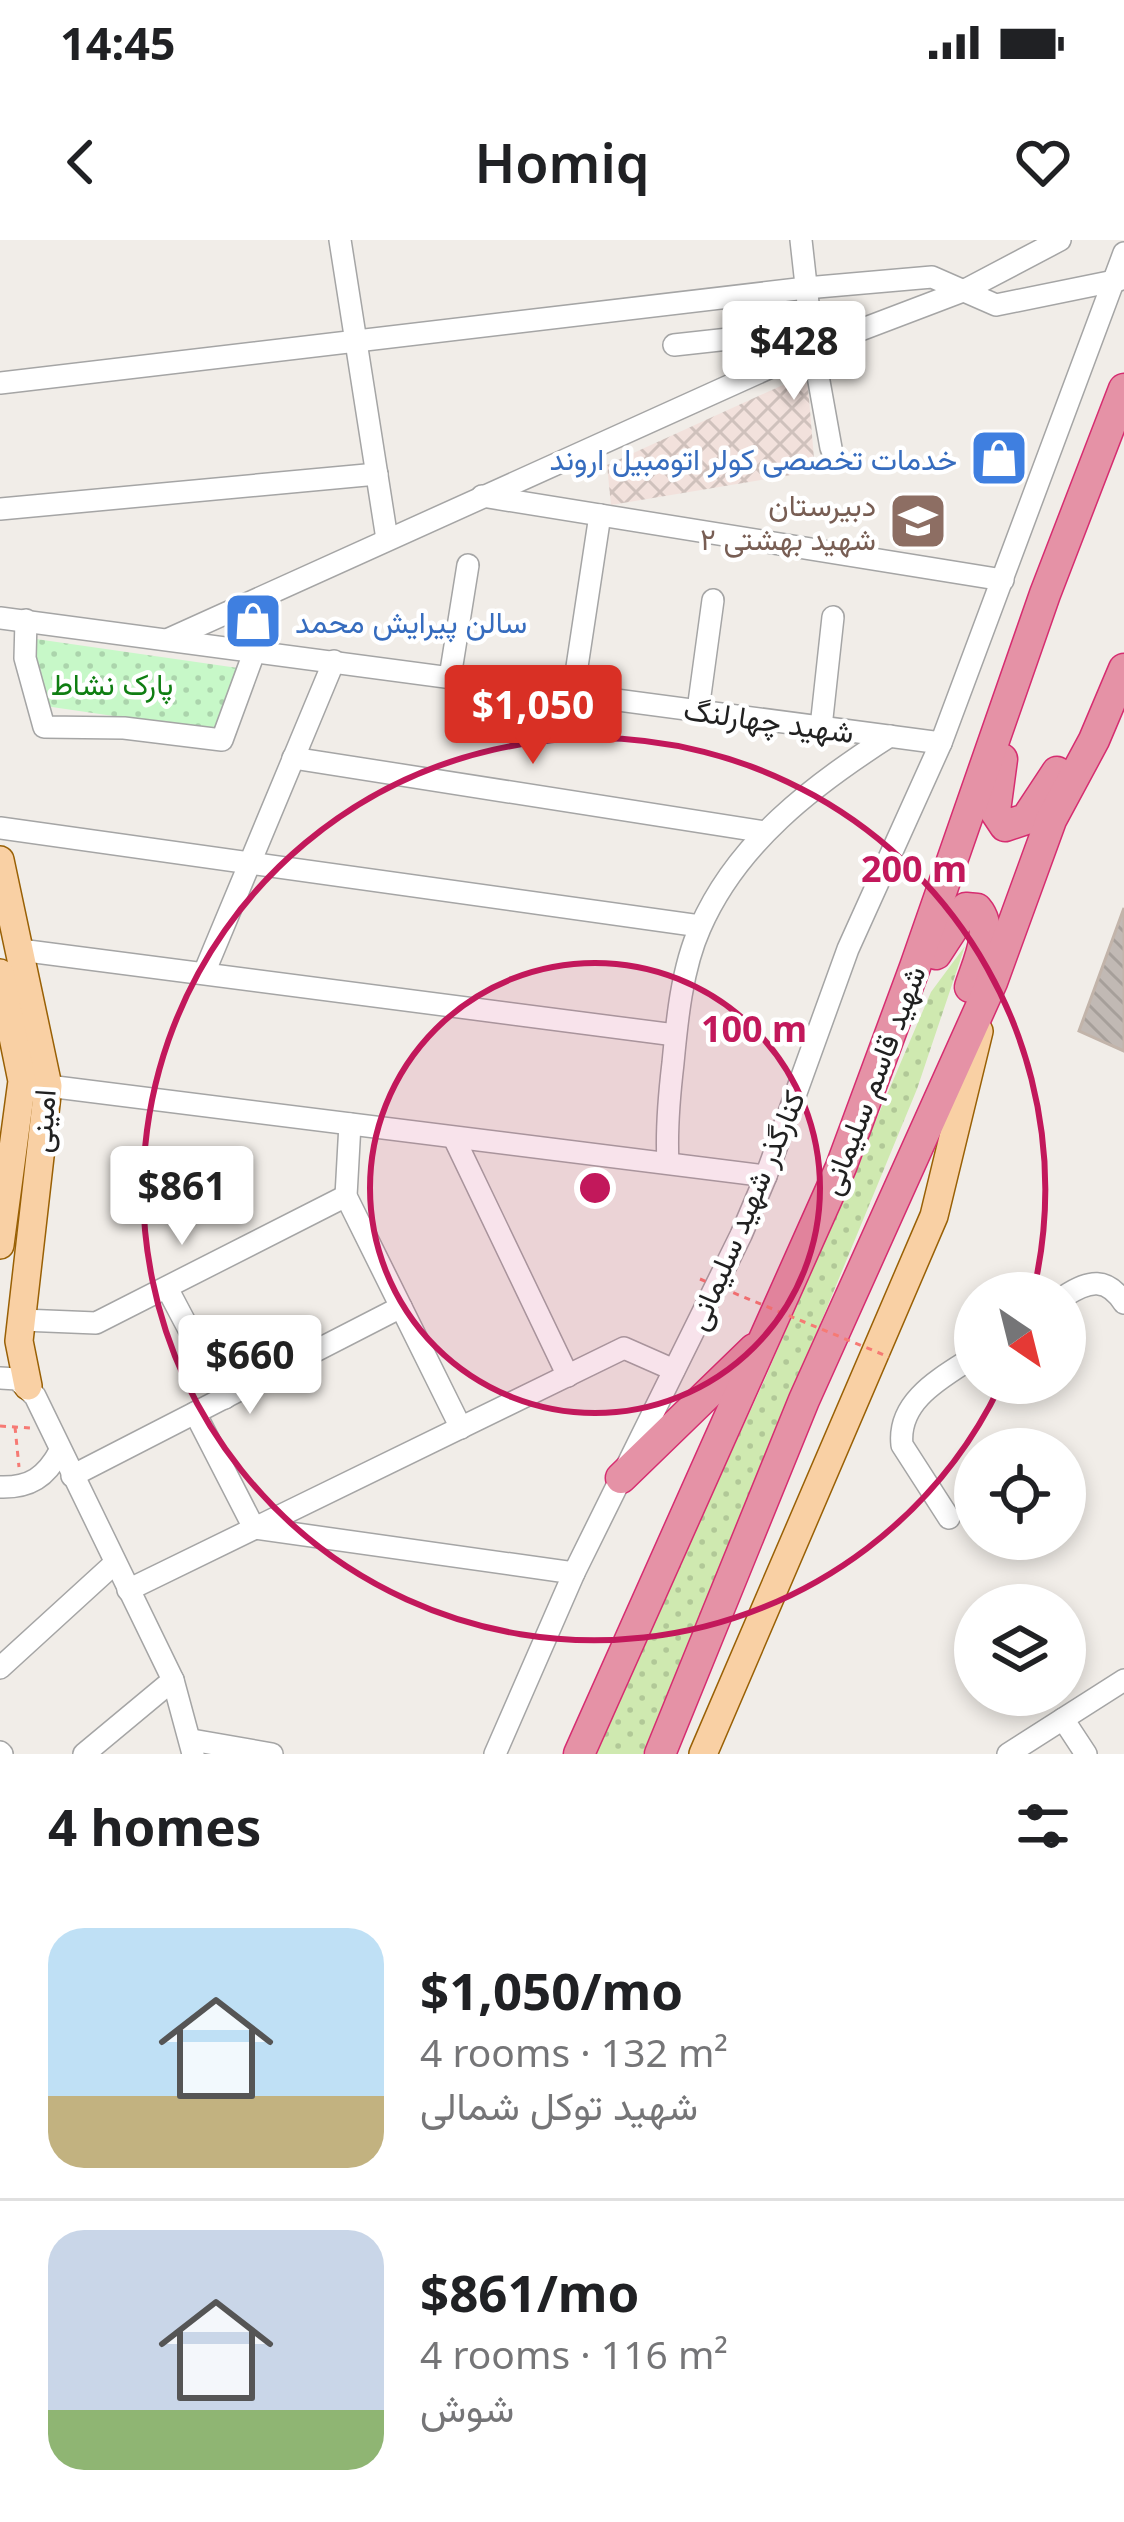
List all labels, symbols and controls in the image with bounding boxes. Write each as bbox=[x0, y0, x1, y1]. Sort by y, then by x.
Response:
text: 14:45 bbox=[60, 12, 176, 73]
text: Homiq bbox=[474, 125, 650, 199]
icon: back bbox=[48, 129, 114, 195]
icon: heart bbox=[1010, 129, 1076, 195]
pin: $428 bbox=[723, 301, 865, 403]
text: $428 bbox=[749, 313, 839, 366]
shop icon: خدمات تخصصی کولر اتومبیل اروند bbox=[968, 427, 1030, 489]
place label: خدمات تخصصی کولر اتومبیل اروند bbox=[550, 438, 957, 479]
place label: دبیرستان شهید بهشتی ۲ bbox=[700, 484, 876, 559]
school or university icon: دبیرستان شهید بهشتی ۲ bbox=[887, 490, 949, 552]
shop icon: سالن پیرایش محمد bbox=[222, 590, 284, 652]
place label: سالن پیرایش محمد bbox=[295, 601, 527, 643]
park label: پارک نشاط bbox=[51, 663, 173, 705]
pin: $1,050 bbox=[435, 665, 631, 767]
text: $1,050 bbox=[472, 677, 594, 730]
street label: شهید چهارلنگ bbox=[681, 688, 857, 753]
text: 200 m bbox=[861, 844, 967, 893]
street label: شهید قاسم سلیمانی bbox=[809, 959, 935, 1201]
text: 100 m bbox=[701, 1004, 807, 1053]
street label: کنارگذر شهید سلیمانی bbox=[676, 1084, 814, 1336]
street label: امینی bbox=[19, 1088, 65, 1154]
pin: $861 bbox=[111, 1146, 253, 1248]
text: $861 bbox=[137, 1158, 227, 1211]
centre of rings bbox=[574, 1167, 616, 1209]
north arrow bbox=[954, 1272, 1086, 1404]
map controls bbox=[954, 1272, 1086, 1716]
pin: $660 bbox=[179, 1315, 321, 1417]
text: $660 bbox=[205, 1327, 295, 1380]
button: locate bbox=[954, 1428, 1086, 1560]
button: layers bbox=[954, 1584, 1086, 1716]
text: 4 homes bbox=[48, 1791, 261, 1861]
icon: filters bbox=[1010, 1793, 1076, 1859]
text: $1,050/mo bbox=[420, 1955, 683, 2025]
icon: home bbox=[144, 1976, 288, 2120]
text: 4 rooms · 132 m² bbox=[420, 2025, 728, 2078]
text: شهید توکل شمالی bbox=[420, 2078, 698, 2131]
text: $861/mo bbox=[420, 2257, 639, 2327]
icon: home bbox=[144, 2278, 288, 2422]
text: 4 rooms · 116 m² bbox=[420, 2327, 728, 2380]
text: شوش bbox=[420, 2380, 514, 2433]

